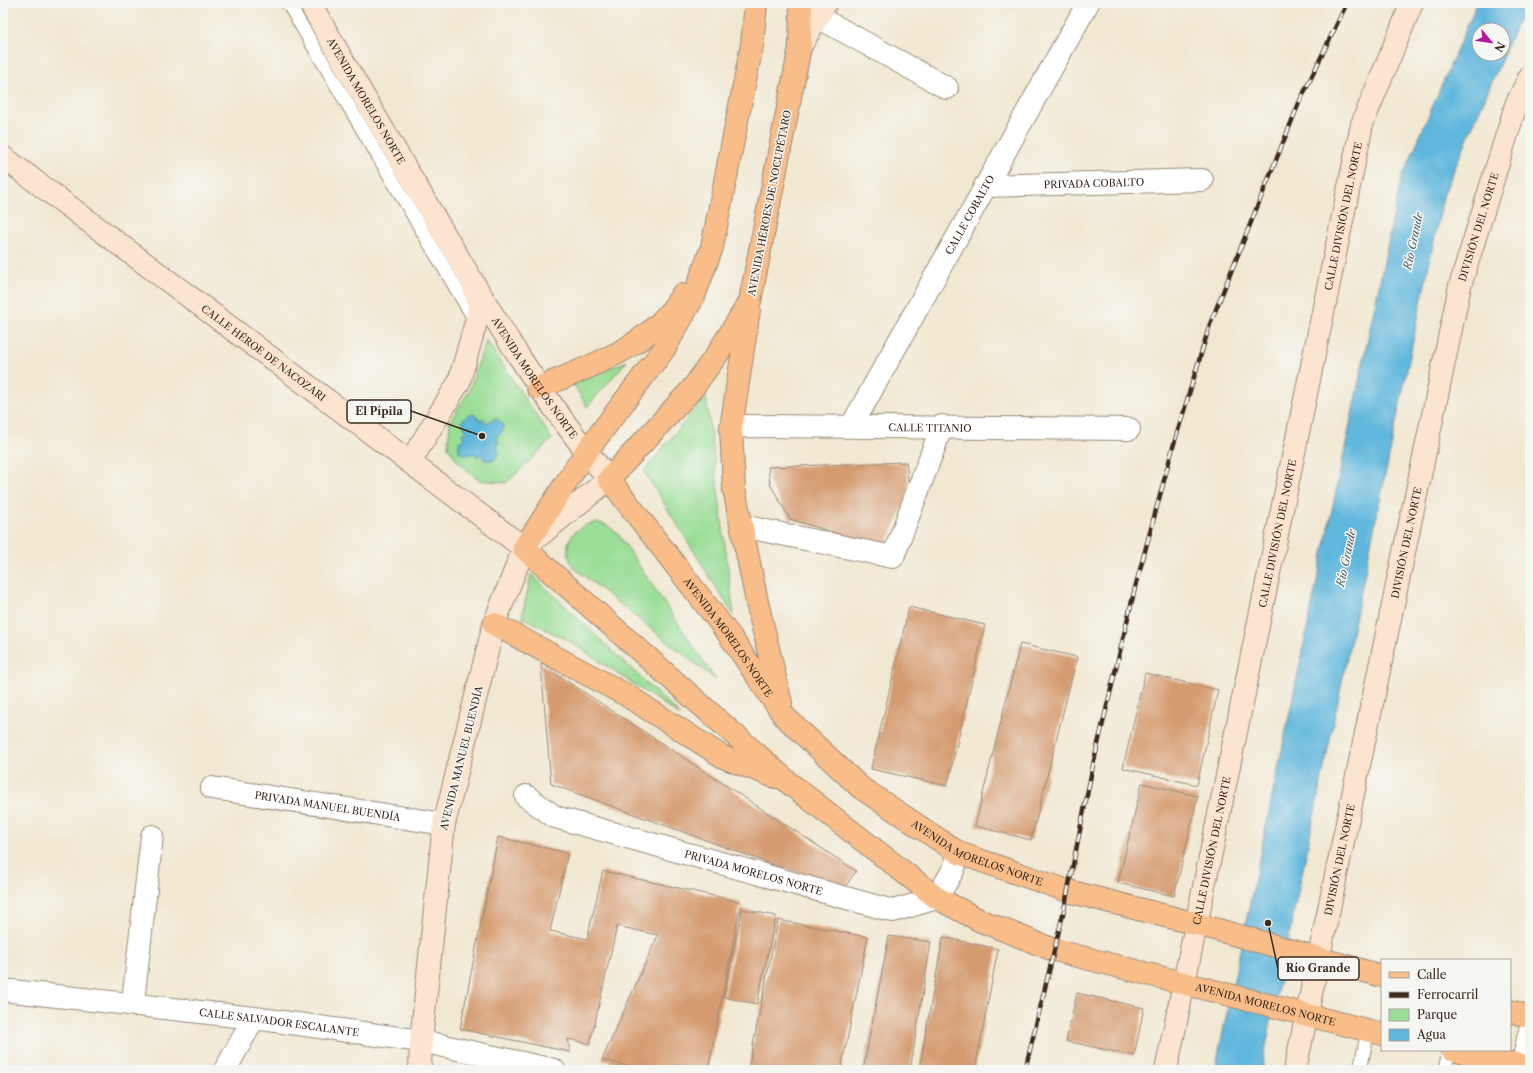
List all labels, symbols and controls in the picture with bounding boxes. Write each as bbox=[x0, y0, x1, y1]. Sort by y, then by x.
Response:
north arrow bbox=[1471, 22, 1511, 62]
street label: AVENIDA MORELOS NORTE bbox=[324, 35, 408, 167]
text: N bbox=[1491, 39, 1508, 55]
street label: AVENIDA HÉROES DE NOCUPÉTARO bbox=[745, 109, 794, 298]
street label: CALLE DIVISIÓN DEL NORTE bbox=[1322, 141, 1365, 292]
street label: DIVISIÓN DEL NORTE bbox=[1456, 171, 1502, 283]
street label: CALLE COBALTO bbox=[943, 173, 998, 257]
street label: PRIVADA COBALTO bbox=[1044, 176, 1144, 191]
water label: Río Grande bbox=[1400, 210, 1426, 272]
street label: CALLE HÉROE DE NACOZARI bbox=[199, 302, 329, 404]
street label: AVENIDA MORELOS NORTE bbox=[488, 314, 580, 441]
callout: El Pípila bbox=[347, 400, 411, 423]
text: El Pípila bbox=[355, 404, 403, 418]
street label: CALLE TITANIO bbox=[888, 421, 972, 435]
street label: CALLE DIVISIÓN DEL NORTE bbox=[1256, 458, 1299, 609]
street label: DIVISIÓN DEL NORTE bbox=[1388, 486, 1425, 599]
water label: Río Grande bbox=[1333, 527, 1359, 589]
street label: AVENIDA MORELOS NORTE bbox=[680, 574, 775, 700]
street label: AVENIDA MANUEL BUENDÍA bbox=[437, 684, 486, 833]
street label: CALLE DIVISIÓN DEL NORTE bbox=[1190, 775, 1234, 926]
street label: PRIVADA MANUEL BUENDÍA bbox=[254, 789, 402, 824]
street label: DIVISIÓN DEL NORTE bbox=[1322, 803, 1358, 917]
street label: AVENIDA MORELOS NORTE bbox=[908, 817, 1045, 889]
street label: PRIVADA MORELOS NORTE bbox=[683, 847, 824, 898]
callout: Río Grande bbox=[1278, 957, 1359, 980]
legend bbox=[1381, 959, 1511, 1051]
text: Río Grande bbox=[1286, 961, 1351, 975]
text: Calle bbox=[1417, 967, 1447, 982]
street label: AVENIDA MORELOS NORTE bbox=[1193, 980, 1337, 1029]
text: Ferrocarril bbox=[1417, 987, 1479, 1002]
street label: CALLE SALVADOR ESCALANTE bbox=[198, 1006, 360, 1039]
text: Parque bbox=[1417, 1007, 1458, 1022]
text: Agua bbox=[1416, 1027, 1447, 1042]

